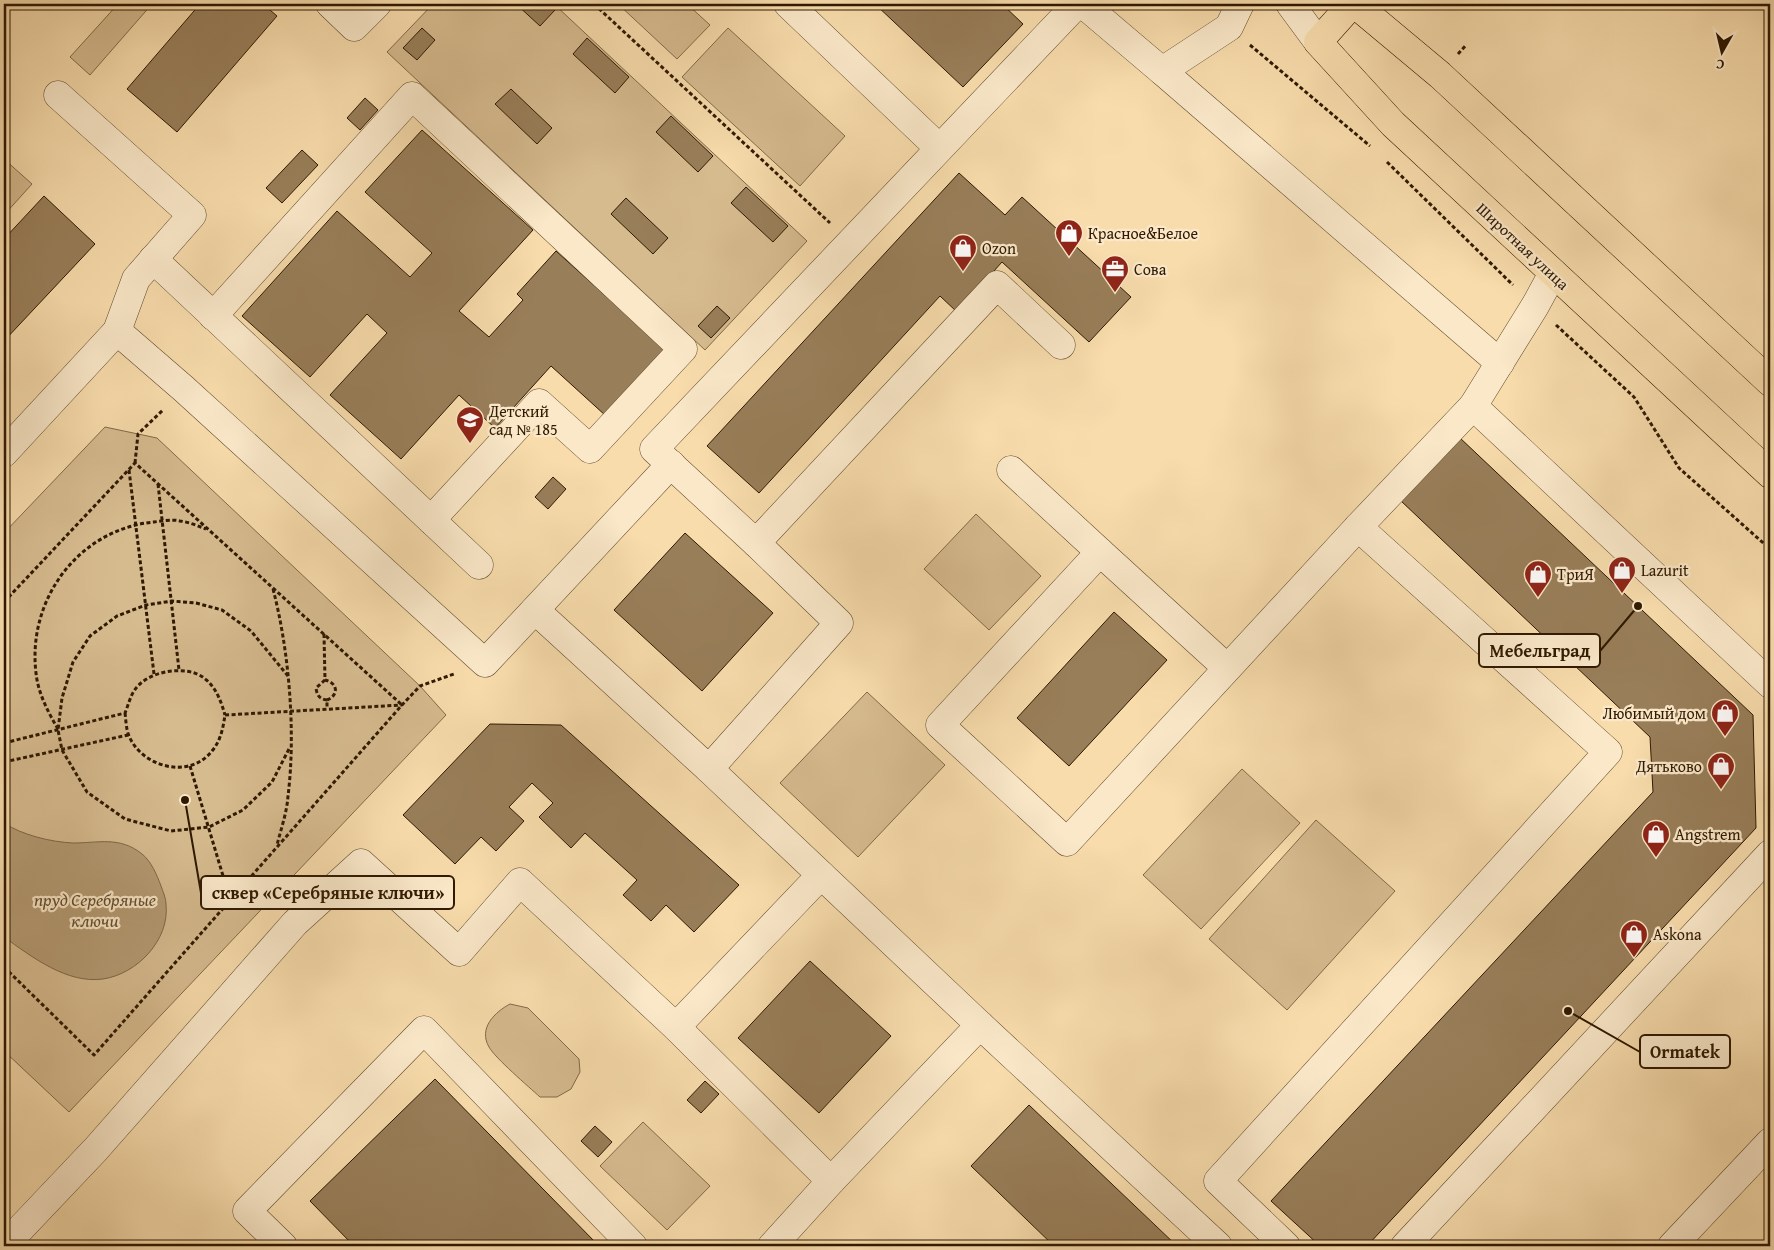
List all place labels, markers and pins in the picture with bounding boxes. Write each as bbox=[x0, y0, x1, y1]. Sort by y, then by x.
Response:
shop icon: Красное&Белое bbox=[1054, 218, 1084, 257]
place label: Красное&Белое bbox=[1088, 221, 1198, 245]
shop icon: Ozon bbox=[948, 233, 978, 272]
place label: Ozon bbox=[982, 236, 1016, 260]
office icon: Сова bbox=[1100, 254, 1130, 293]
place label: Сова bbox=[1134, 257, 1167, 281]
place label: Детский сад № 185 bbox=[488, 399, 558, 441]
school or university icon: Детский сад № 185 bbox=[455, 405, 485, 444]
shop icon: Lazurit bbox=[1607, 555, 1637, 594]
place label: Lazurit bbox=[1641, 558, 1689, 582]
shop icon: ТриЯ bbox=[1523, 559, 1553, 598]
place label: ТриЯ bbox=[1557, 562, 1594, 586]
callout: Мебельград bbox=[1479, 634, 1600, 667]
shop icon: Любимый дом bbox=[1710, 698, 1740, 737]
place label: Любимый дом bbox=[1603, 701, 1706, 725]
shop icon: Дятьково bbox=[1706, 751, 1736, 790]
place label: Дятьково bbox=[1635, 754, 1702, 778]
shop icon: Angstrem bbox=[1641, 819, 1671, 858]
place label: Angstrem bbox=[1675, 822, 1741, 846]
callout: сквер «Серебряные ключи» bbox=[201, 876, 454, 909]
shop icon: Askona bbox=[1619, 919, 1649, 958]
place label: Askona bbox=[1653, 922, 1702, 946]
callout: Ormatek bbox=[1640, 1035, 1730, 1068]

